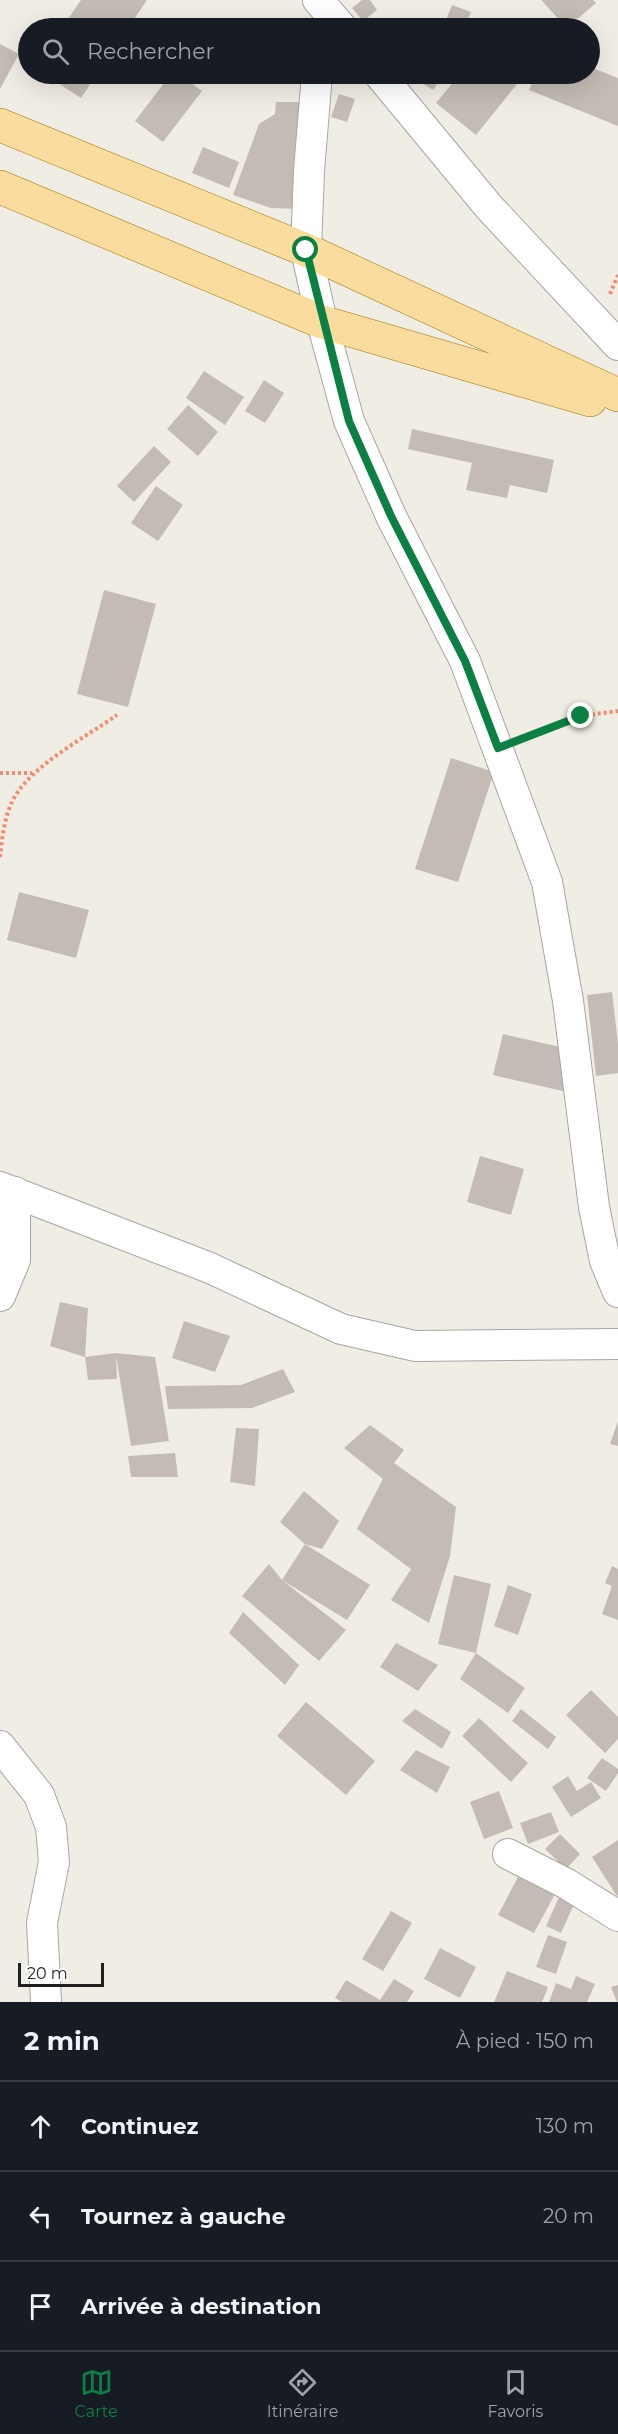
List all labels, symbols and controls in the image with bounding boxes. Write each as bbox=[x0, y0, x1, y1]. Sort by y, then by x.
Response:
search box bbox=[18, 18, 600, 84]
icon: search bbox=[39, 35, 72, 68]
text: Rechercher bbox=[87, 38, 214, 65]
route start bbox=[292, 236, 318, 262]
route end bbox=[567, 702, 593, 728]
scale bar bbox=[18, 1960, 104, 1988]
text: 20 m bbox=[27, 1964, 68, 1983]
text: 2 min bbox=[24, 2025, 100, 2057]
text: À pied · 150 m bbox=[456, 2029, 594, 2053]
icon: ahead bbox=[24, 2110, 57, 2143]
text: Continuez bbox=[81, 2113, 198, 2140]
text: 130 m bbox=[536, 2114, 594, 2138]
icon: left bbox=[24, 2200, 57, 2233]
text: Tournez à gauche bbox=[81, 2203, 286, 2230]
text: 20 m bbox=[543, 2204, 594, 2228]
icon: arrive bbox=[24, 2290, 57, 2323]
text: Arrivée à destination bbox=[81, 2293, 321, 2320]
tab: Carte bbox=[75, 2366, 118, 2421]
tab: Itinéraire bbox=[267, 2366, 338, 2421]
tab: Favoris bbox=[487, 2366, 543, 2421]

